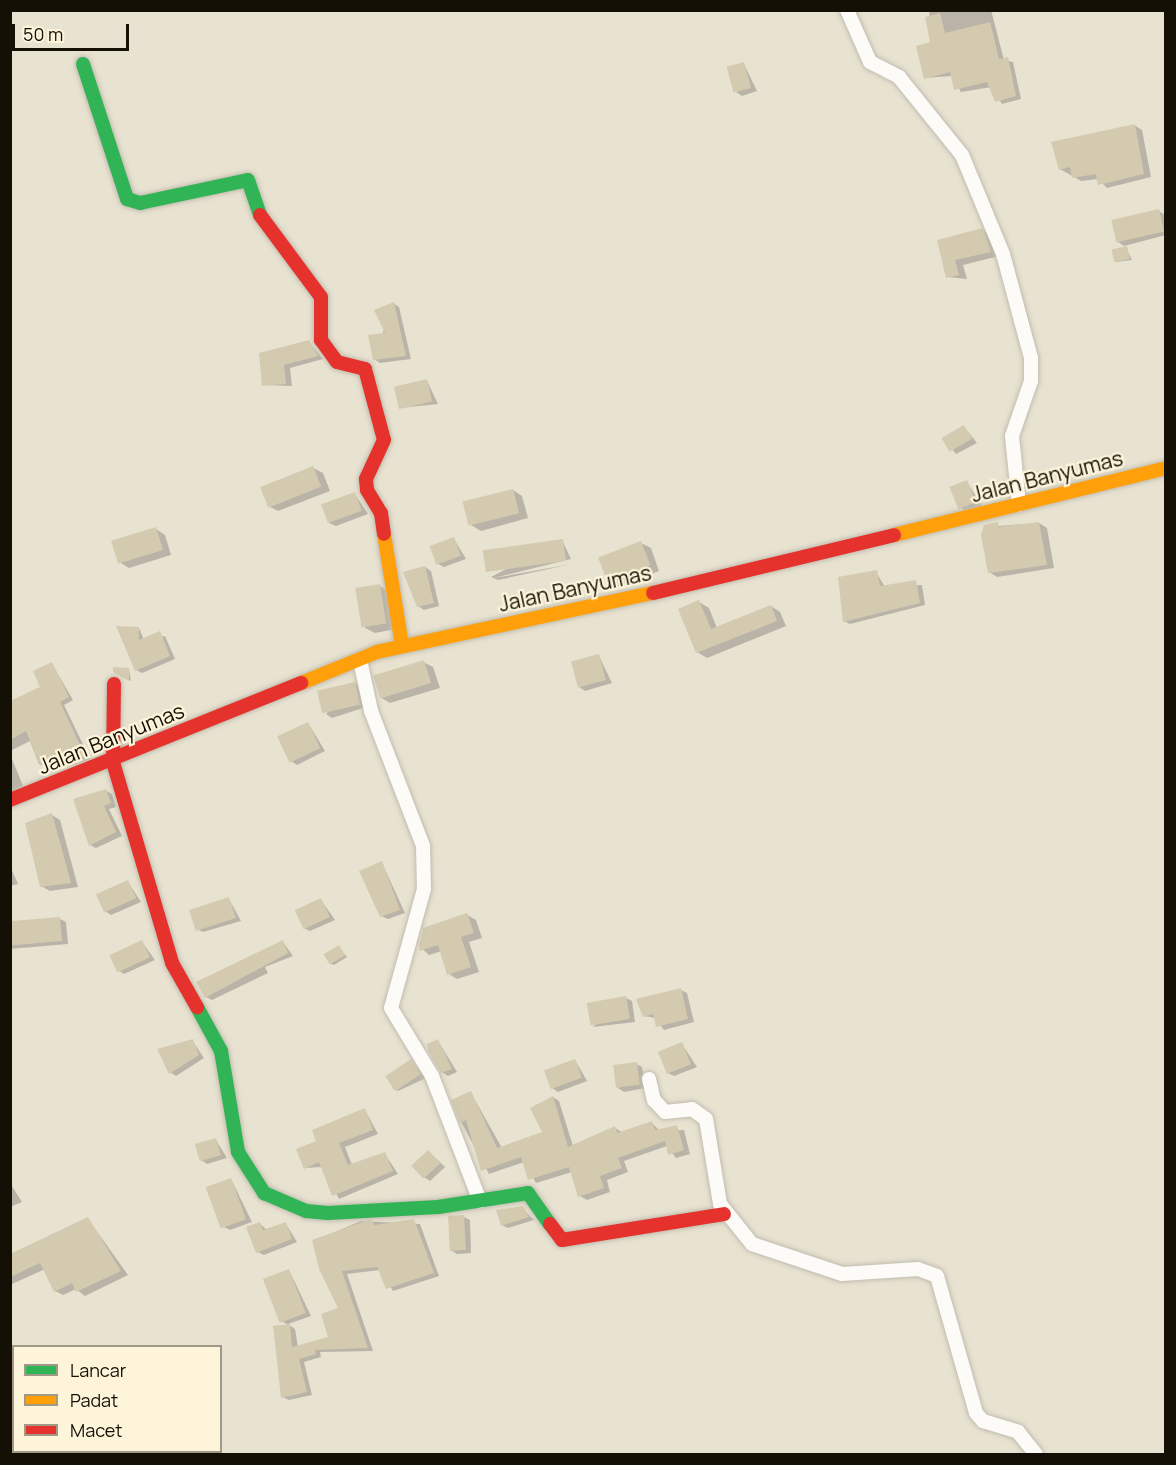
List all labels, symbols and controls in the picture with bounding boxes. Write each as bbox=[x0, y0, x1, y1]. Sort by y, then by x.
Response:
scale bar bbox=[15, 12, 132, 50]
text: 50 m bbox=[23, 22, 63, 46]
street label: Jalan Banyumas bbox=[969, 445, 1125, 507]
street label: Jalan Banyumas bbox=[496, 560, 654, 616]
street label: Jalan Banyumas bbox=[34, 697, 188, 779]
legend bbox=[12, 1345, 222, 1453]
text: Lancar bbox=[70, 1358, 126, 1382]
text: Padat bbox=[70, 1388, 118, 1412]
text: Macet bbox=[70, 1418, 123, 1442]

